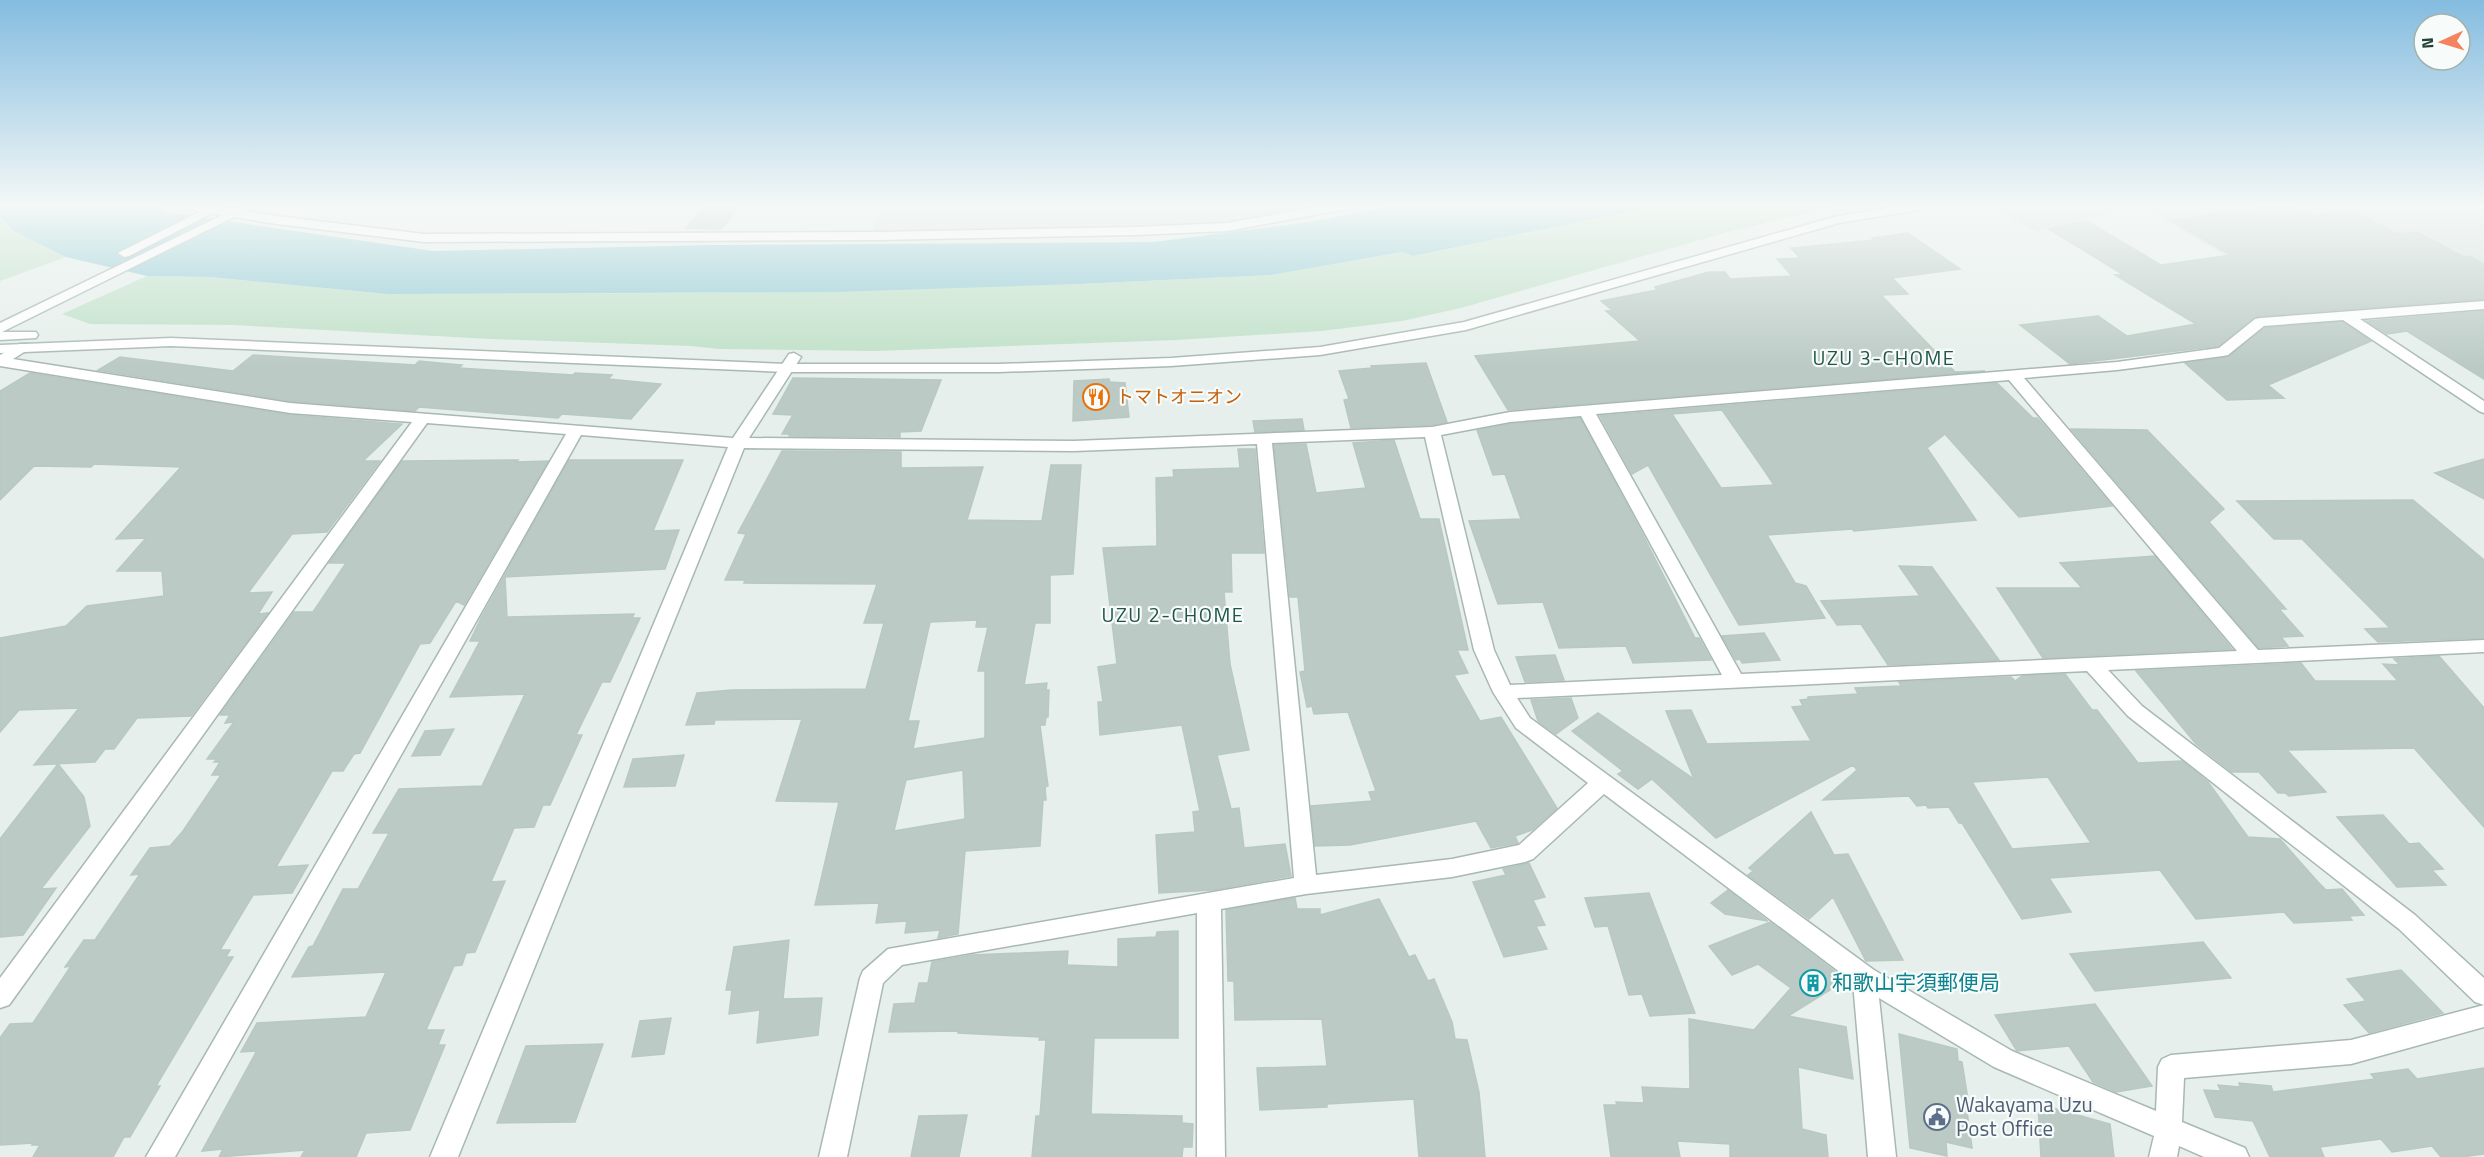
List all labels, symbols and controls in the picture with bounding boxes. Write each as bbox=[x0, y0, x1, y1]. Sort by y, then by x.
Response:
north arrow bbox=[2412, 12, 2472, 72]
text: N bbox=[2415, 37, 2439, 49]
district label: UZU 3-CHOME bbox=[1813, 342, 1955, 373]
restaurant icon: トマトオニオン bbox=[1081, 382, 1111, 412]
place label: トマトオニオン bbox=[1116, 383, 1242, 410]
district label: UZU 2-CHOME bbox=[1102, 599, 1244, 630]
place label: 和歌山宇須郵便局 bbox=[1832, 966, 2000, 998]
building icon: 和歌山宇須郵便局 bbox=[1798, 968, 1828, 998]
place label: Wakayama Uzu Post Office bbox=[1956, 1088, 2093, 1144]
public building icon: Wakayama Uzu Post Office bbox=[1922, 1102, 1952, 1132]

